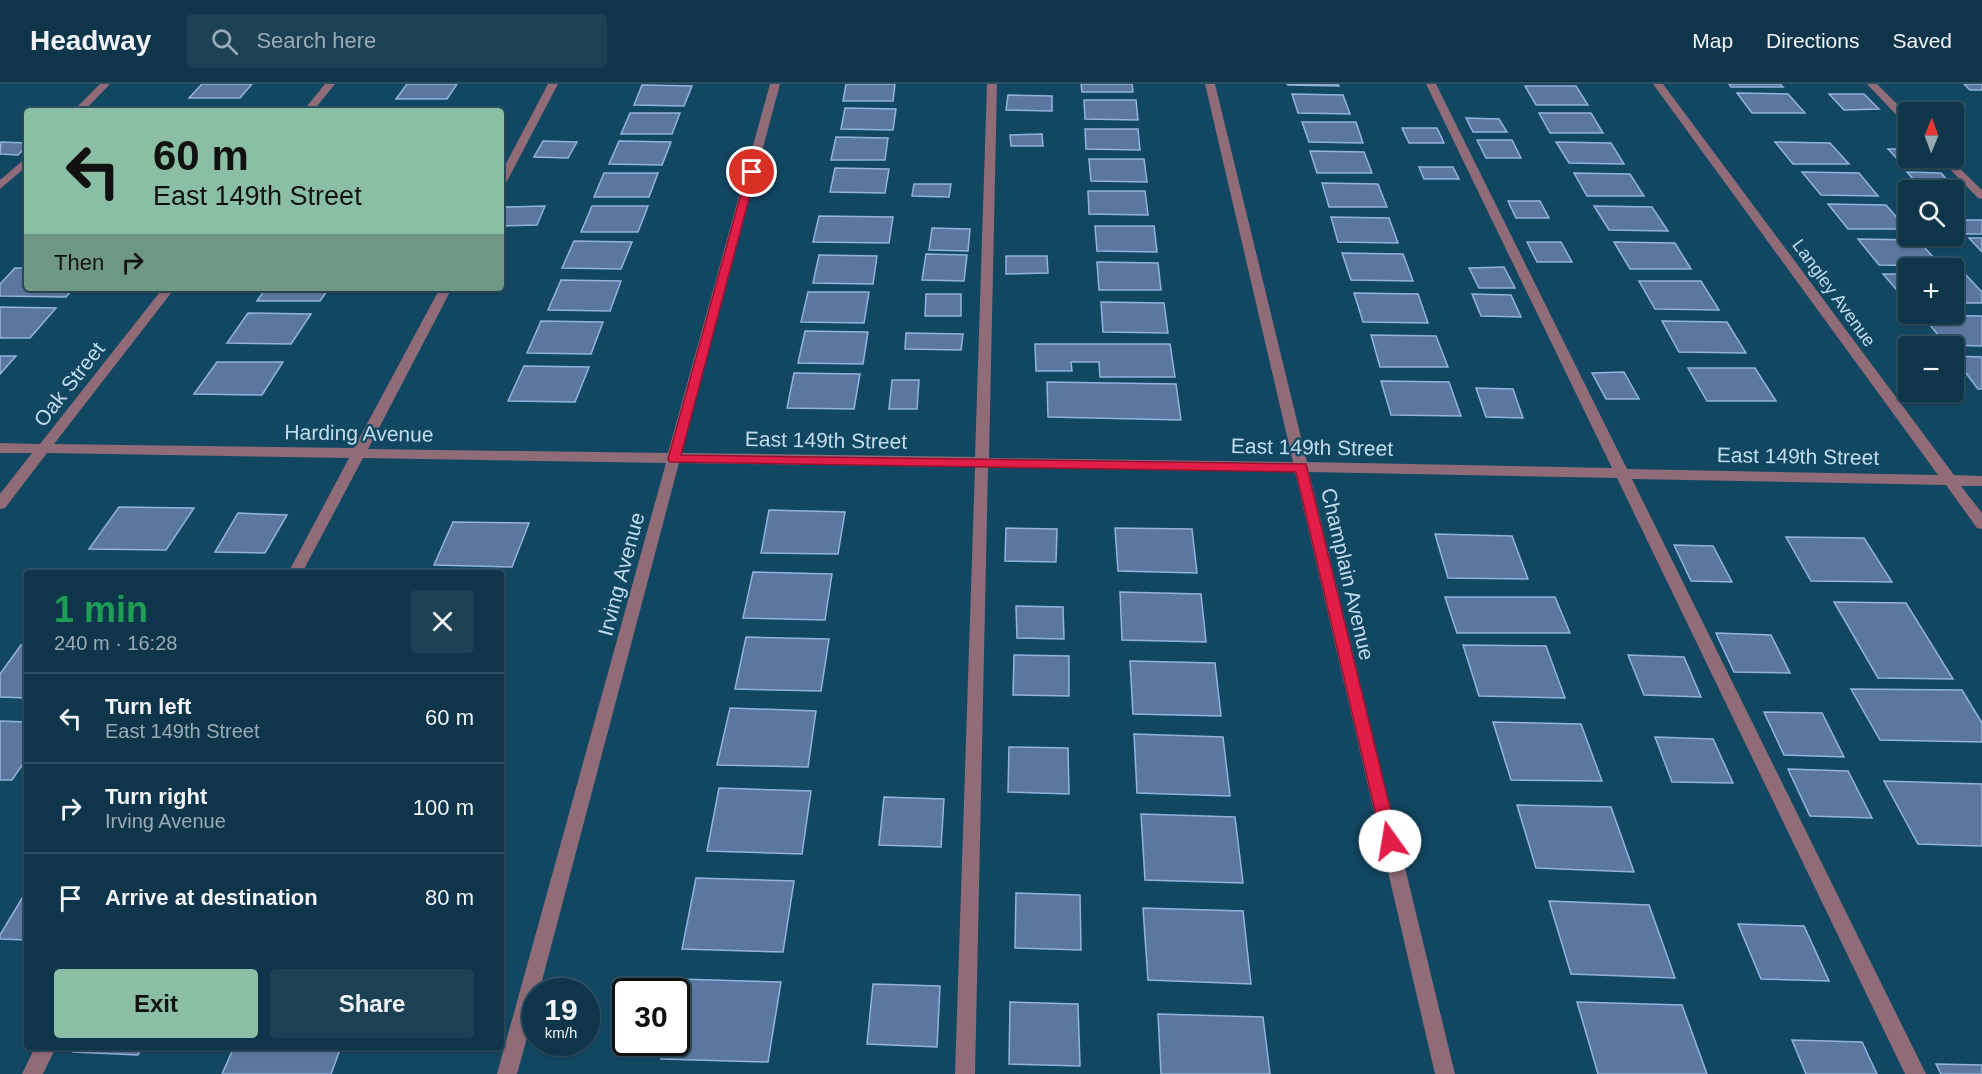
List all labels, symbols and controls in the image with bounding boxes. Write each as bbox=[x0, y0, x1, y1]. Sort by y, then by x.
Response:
search box bbox=[187, 14, 607, 68]
text: Headway bbox=[30, 25, 151, 56]
icon: search bbox=[208, 25, 241, 58]
text: Search here bbox=[256, 28, 376, 53]
text: Map bbox=[1692, 29, 1733, 52]
text: Directions bbox=[1766, 29, 1859, 52]
text: Saved bbox=[1892, 29, 1952, 52]
north arrow bbox=[1898, 102, 1964, 168]
map controls bbox=[1898, 102, 1964, 402]
icon: left bbox=[54, 132, 132, 210]
text: 60 m bbox=[153, 132, 249, 179]
pin bbox=[726, 146, 777, 197]
icon: arrive bbox=[735, 155, 768, 188]
button: search bbox=[1898, 180, 1964, 246]
text: East 149th Street bbox=[153, 181, 362, 211]
street label: Langley Avenue bbox=[1788, 235, 1880, 351]
icon: right bbox=[116, 246, 149, 279]
text: Then bbox=[54, 250, 104, 275]
button: + bbox=[1898, 258, 1964, 324]
button: − bbox=[1898, 336, 1964, 402]
street label: Oak Street bbox=[29, 337, 109, 431]
street label: Harding Avenue bbox=[284, 420, 434, 446]
street label: East 149th Street bbox=[745, 427, 907, 453]
street label: East 149th Street bbox=[1231, 434, 1393, 460]
street label: East 149th Street bbox=[1717, 443, 1879, 469]
street label: Champlain Avenue bbox=[1317, 486, 1379, 662]
street label: Irving Avenue bbox=[593, 510, 649, 638]
text: 1 min bbox=[54, 589, 148, 630]
button: close bbox=[411, 590, 474, 653]
text: 240 m · 16:28 bbox=[54, 632, 177, 654]
text: Turn left bbox=[105, 694, 191, 719]
icon: left bbox=[54, 702, 87, 735]
text: 60 m bbox=[425, 705, 474, 730]
text: East 149th Street bbox=[105, 720, 260, 742]
text: Turn right bbox=[105, 784, 207, 809]
icon: right bbox=[54, 792, 87, 825]
text: 100 m bbox=[413, 795, 474, 820]
position arrow bbox=[1358, 809, 1422, 873]
text: Irving Avenue bbox=[105, 810, 226, 832]
icon: arrive bbox=[54, 882, 87, 915]
text: Arrive at destination bbox=[105, 885, 318, 910]
text: 80 m bbox=[425, 885, 474, 910]
button: Exit bbox=[54, 969, 258, 1038]
button: Share bbox=[270, 969, 474, 1038]
speed limit sign: 30 bbox=[612, 978, 690, 1056]
text: 19 bbox=[544, 993, 578, 1026]
text: km/h bbox=[545, 1024, 577, 1041]

